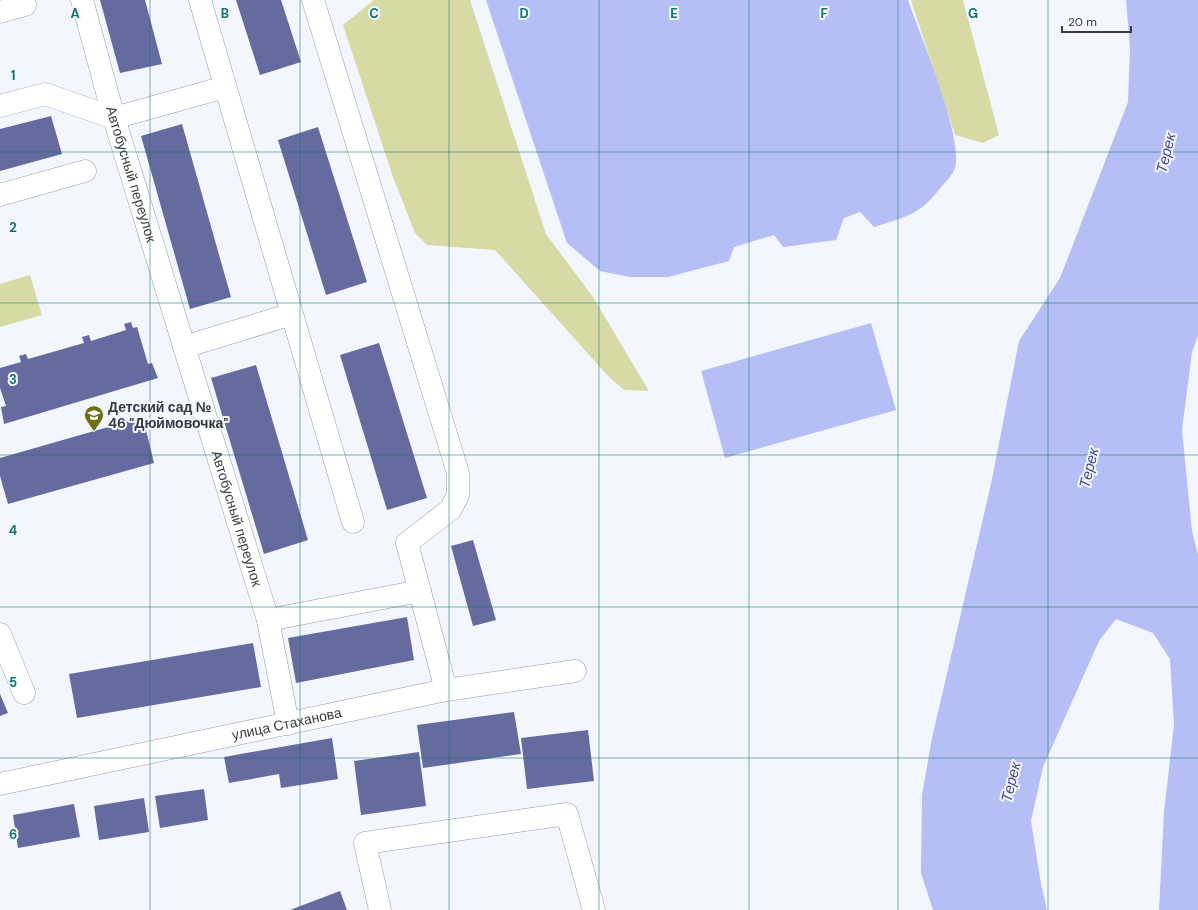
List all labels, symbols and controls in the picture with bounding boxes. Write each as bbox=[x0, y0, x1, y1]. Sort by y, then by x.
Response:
text: A bbox=[70, 5, 80, 22]
text: B bbox=[221, 5, 229, 22]
text: C bbox=[369, 5, 379, 22]
text: D bbox=[519, 5, 529, 22]
text: E bbox=[670, 5, 678, 22]
text: F bbox=[820, 5, 828, 22]
text: G bbox=[968, 5, 978, 22]
scale bar bbox=[1062, 8, 1131, 34]
text: 20 m bbox=[1068, 14, 1097, 30]
text: 1 bbox=[11, 67, 15, 84]
street label: Автобусный переулок bbox=[102, 104, 161, 245]
water label: Терек bbox=[1151, 130, 1181, 175]
text: 2 bbox=[9, 219, 17, 236]
text: 3 bbox=[9, 371, 17, 388]
place label: Детский сад № 46 "Дюймовочка" bbox=[108, 398, 228, 432]
school or university icon: Детский сад № 46 "Дюймовочка" bbox=[83, 404, 105, 432]
water label: Терек bbox=[1074, 445, 1104, 490]
street label: Автобусный переулок bbox=[207, 448, 266, 589]
text: 4 bbox=[9, 522, 17, 539]
text: 5 bbox=[9, 674, 17, 691]
street label: улица Стаханова bbox=[230, 703, 343, 744]
water label: Терек bbox=[996, 759, 1026, 804]
text: 6 bbox=[9, 826, 17, 843]

